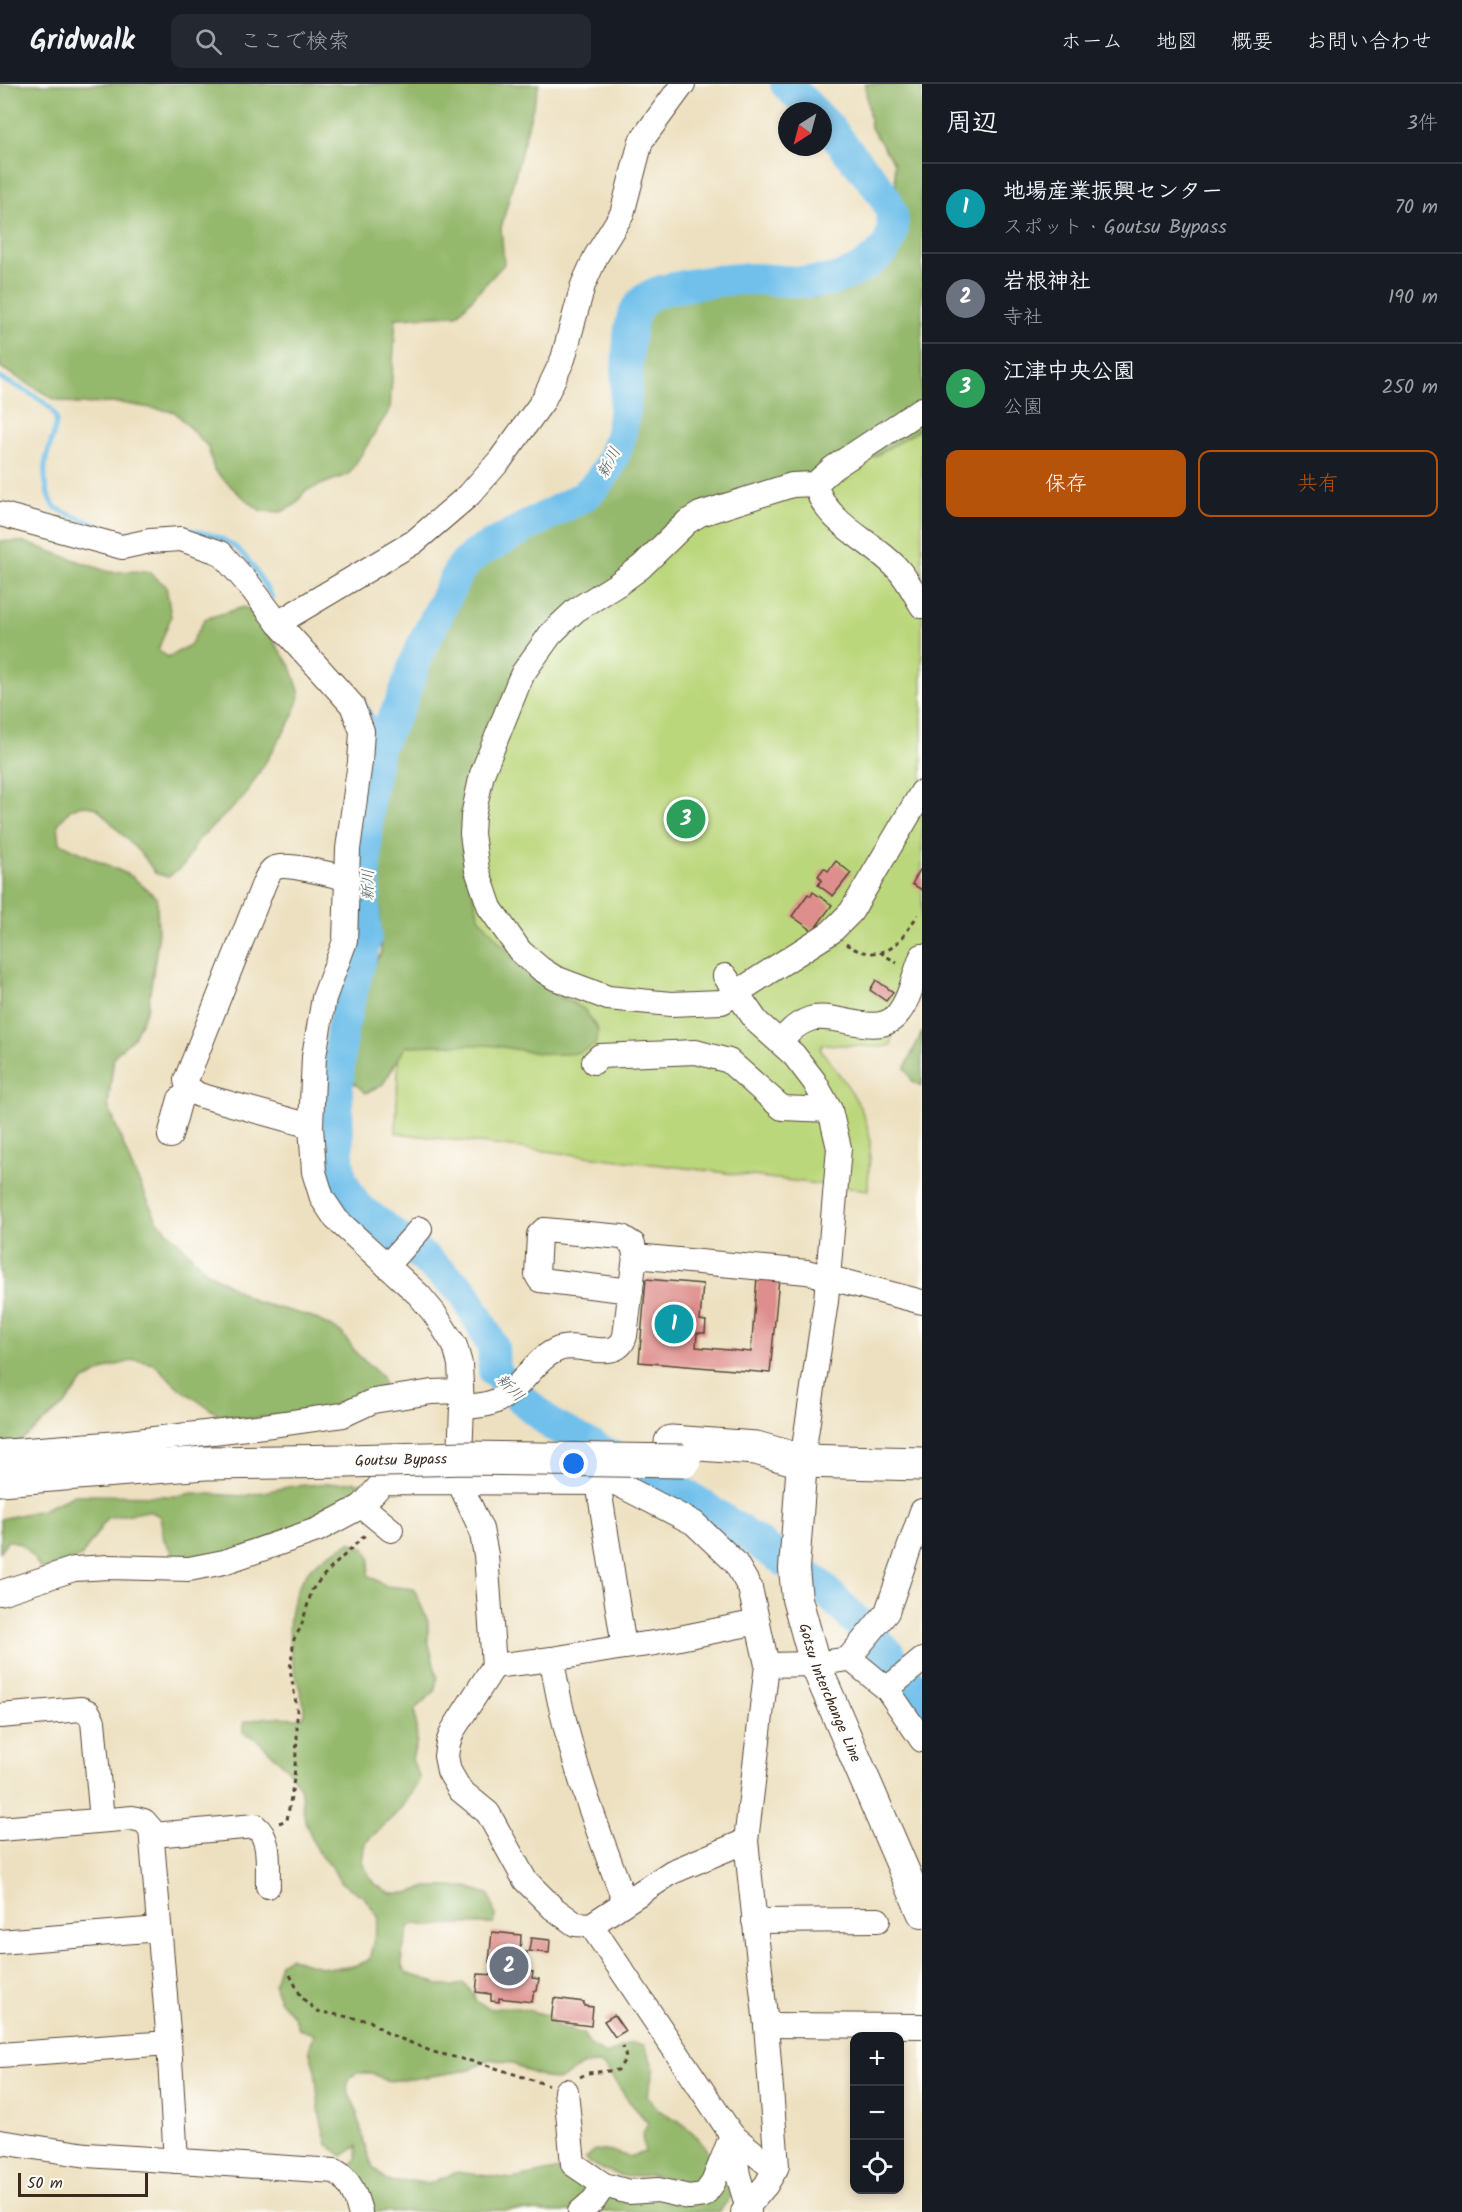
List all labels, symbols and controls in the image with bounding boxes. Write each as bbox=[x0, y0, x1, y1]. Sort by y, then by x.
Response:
search box bbox=[171, 14, 591, 68]
text: Gridwalk bbox=[30, 19, 135, 64]
icon: search bbox=[192, 25, 225, 58]
text: ここで検索 bbox=[240, 25, 350, 60]
text: ホーム bbox=[1061, 26, 1123, 59]
text: 地図 bbox=[1156, 26, 1198, 59]
text: 概要 bbox=[1231, 26, 1273, 59]
text: お問い合わせ bbox=[1306, 26, 1432, 59]
north arrow bbox=[778, 102, 832, 156]
text: 周辺 bbox=[946, 103, 998, 145]
text: 3件 bbox=[1407, 108, 1438, 140]
text: 地場産業振興センター bbox=[1003, 175, 1223, 210]
text: 1 bbox=[962, 192, 969, 224]
text: 70 m bbox=[1395, 192, 1438, 224]
text: スポット · Goutsu Bypass bbox=[1003, 212, 1227, 244]
text: 岩根神社 bbox=[1003, 265, 1091, 300]
text: 2 bbox=[960, 282, 971, 314]
text: 190 m bbox=[1388, 282, 1438, 314]
text: 寺社 bbox=[1003, 302, 1043, 334]
text: 江津中央公園 bbox=[1003, 355, 1135, 390]
text: 3 bbox=[960, 372, 971, 404]
text: 250 m bbox=[1382, 372, 1438, 404]
text: 公園 bbox=[1003, 392, 1043, 424]
water label: 新川 bbox=[591, 443, 628, 483]
button: 保存 bbox=[946, 450, 1186, 517]
button: 共有 bbox=[1198, 450, 1438, 517]
pin: 3 bbox=[666, 796, 706, 842]
water label: 新川 bbox=[356, 869, 381, 901]
pin: 1 bbox=[654, 1302, 694, 1346]
water label: 新川 bbox=[490, 1368, 530, 1408]
street label: Goutsu Bypass bbox=[355, 1447, 448, 1474]
your location bbox=[559, 1449, 588, 1478]
street label: Gotsu Interchange Line bbox=[791, 1621, 867, 1767]
pin: 2 bbox=[490, 1944, 528, 1988]
map controls bbox=[850, 2032, 904, 2194]
button: + bbox=[850, 2032, 904, 2086]
button: − bbox=[850, 2086, 904, 2140]
button: locate bbox=[850, 2140, 904, 2194]
scale bar bbox=[18, 2170, 148, 2198]
text: 50 m bbox=[27, 2171, 63, 2196]

